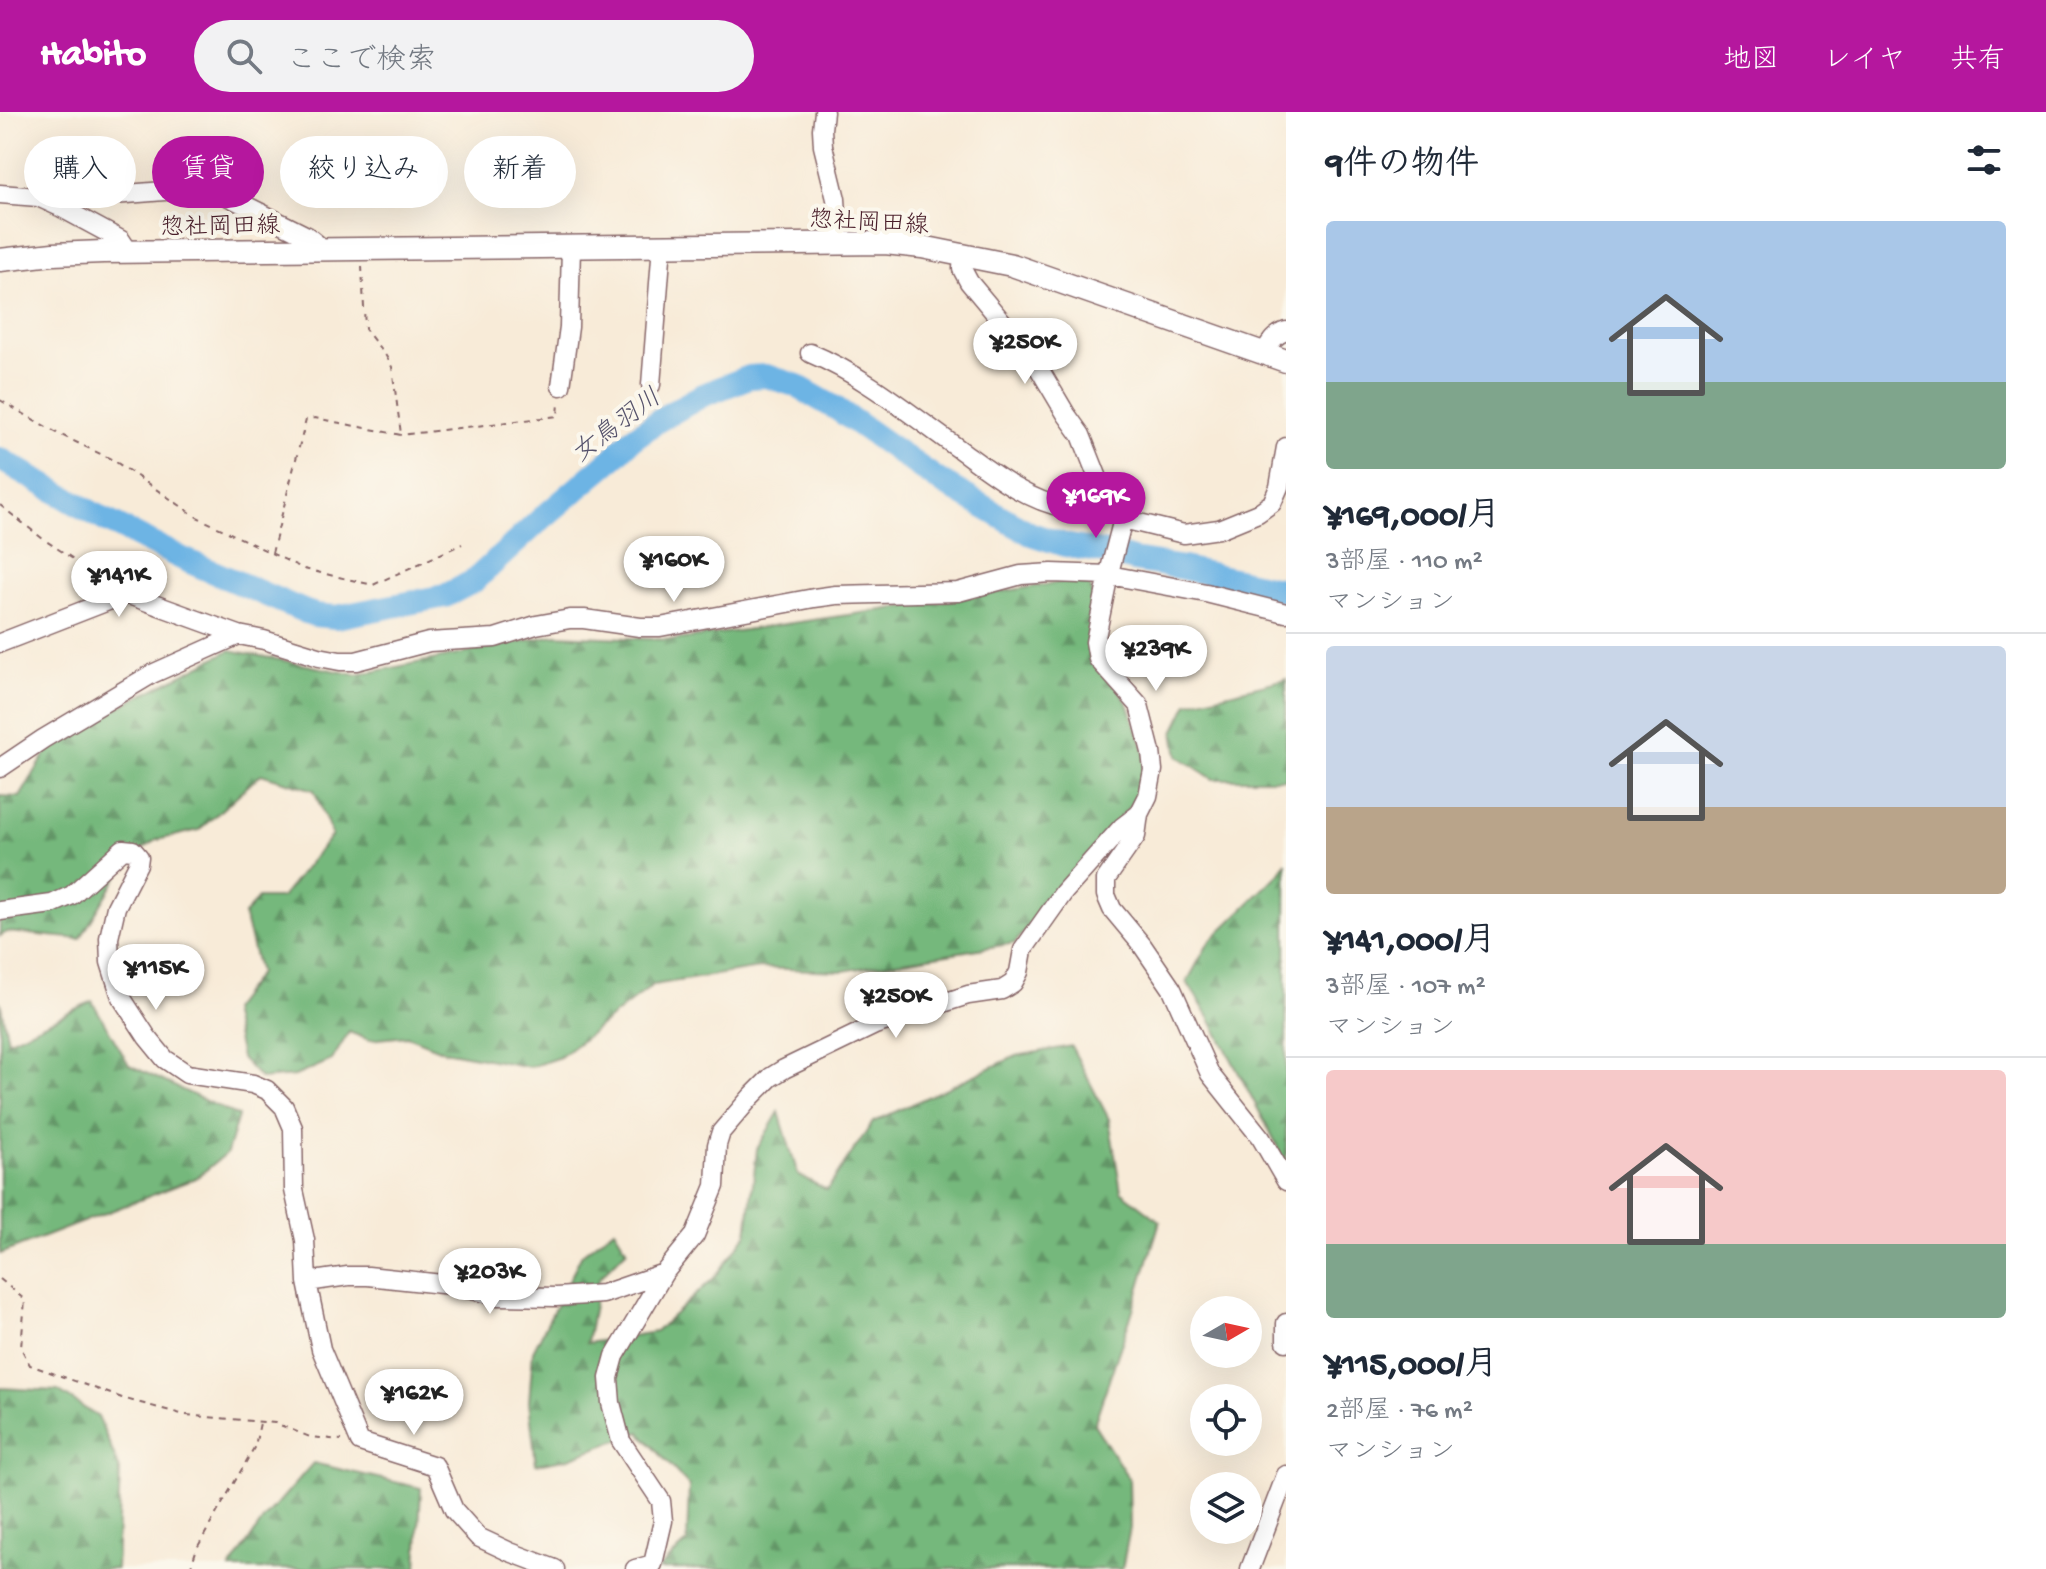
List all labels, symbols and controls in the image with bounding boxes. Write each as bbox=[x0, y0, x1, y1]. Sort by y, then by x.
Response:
search box bbox=[194, 20, 754, 92]
text: Habito bbox=[40, 34, 146, 78]
icon: search bbox=[222, 34, 266, 78]
text: ここで検索 bbox=[286, 45, 436, 80]
text: 地図 bbox=[1723, 45, 1779, 78]
text: レイヤ bbox=[1823, 45, 1906, 78]
text: 共有 bbox=[1950, 45, 2006, 78]
chip: 購入 bbox=[24, 136, 136, 208]
chip: 賃貸 bbox=[152, 136, 264, 208]
chip: 絞り込み bbox=[280, 136, 448, 208]
chip: 新着 bbox=[464, 136, 576, 208]
icon: filters bbox=[1962, 138, 2006, 182]
text: 9件の物件 bbox=[1326, 147, 1479, 187]
street label: 惣社岡田線 bbox=[808, 206, 930, 242]
street label: 惣社岡田線 bbox=[160, 212, 280, 244]
icon: home bbox=[1594, 273, 1738, 417]
pin: ¥250K bbox=[969, 318, 1081, 386]
text: ¥250K bbox=[991, 328, 1059, 359]
water label: 女鳥羽川 bbox=[566, 382, 669, 471]
pin: ¥169K bbox=[1040, 472, 1152, 540]
text: ¥169K bbox=[1064, 482, 1128, 513]
text: ¥169,000/月 bbox=[1326, 498, 1501, 538]
pin: ¥160K bbox=[618, 536, 730, 604]
text: ¥160K bbox=[642, 546, 706, 577]
text: 3部屋 · 110 m² bbox=[1326, 548, 1483, 579]
pin: ¥141K bbox=[63, 551, 175, 619]
text: ¥141K bbox=[89, 561, 149, 592]
text: マンション bbox=[1326, 589, 1455, 620]
pin: ¥239K bbox=[1100, 625, 1212, 693]
text: ¥239K bbox=[1123, 635, 1189, 666]
icon: home bbox=[1594, 698, 1738, 842]
text: ¥141,000/月 bbox=[1326, 923, 1496, 963]
pin: ¥115K bbox=[100, 944, 212, 1012]
text: ¥115K bbox=[125, 954, 187, 985]
pin: ¥250K bbox=[840, 972, 952, 1040]
text: 3部屋 · 107 m² bbox=[1326, 973, 1486, 1004]
text: ¥250K bbox=[862, 982, 930, 1013]
text: マンション bbox=[1326, 1014, 1455, 1045]
icon: home bbox=[1594, 1122, 1738, 1266]
pin: ¥203K bbox=[434, 1248, 546, 1316]
text: ¥203K bbox=[456, 1258, 524, 1289]
north arrow bbox=[1190, 1296, 1262, 1368]
map controls bbox=[1190, 1296, 1262, 1544]
text: ¥115,000/月 bbox=[1326, 1347, 1498, 1387]
pin: ¥162K bbox=[358, 1369, 470, 1437]
text: ¥162K bbox=[383, 1379, 445, 1410]
button: locate bbox=[1190, 1384, 1262, 1456]
text: 2部屋 · 76 m² bbox=[1326, 1397, 1473, 1428]
text: マンション bbox=[1326, 1438, 1455, 1469]
button: layers bbox=[1190, 1472, 1262, 1544]

